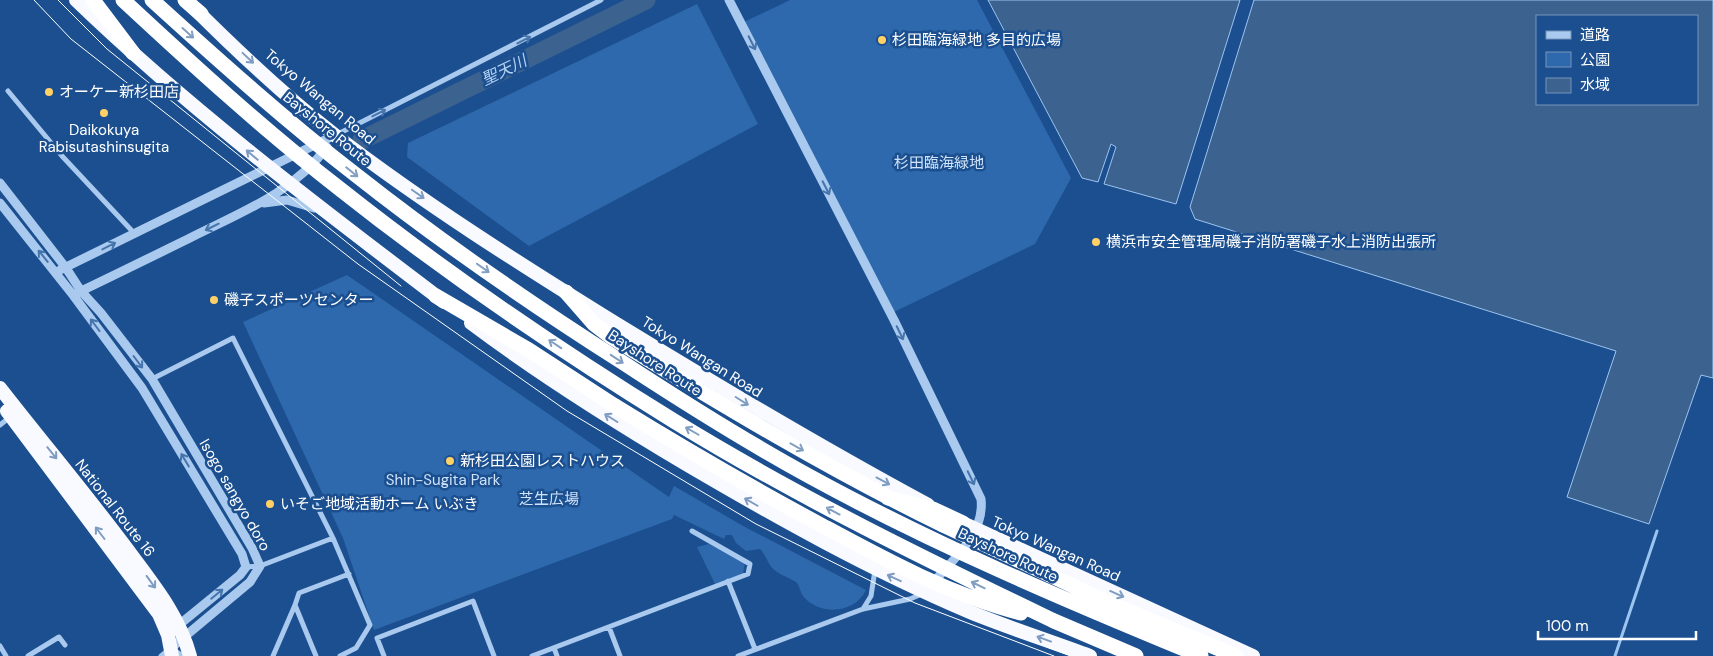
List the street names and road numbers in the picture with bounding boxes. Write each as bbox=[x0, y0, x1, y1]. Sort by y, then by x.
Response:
street label: Tokyo Wangan Road bbox=[260, 45, 380, 149]
street label: Bayshore Route bbox=[279, 87, 375, 171]
street label: Tokyo Wangan Road bbox=[638, 312, 766, 402]
street label: Bayshore Route bbox=[604, 325, 706, 401]
street label: Isogo sangyo doro bbox=[195, 435, 275, 555]
street label: National Route 16 bbox=[70, 455, 160, 561]
street label: Tokyo Wangan Road bbox=[989, 512, 1123, 586]
street label: Bayshore Route bbox=[955, 523, 1061, 587]

